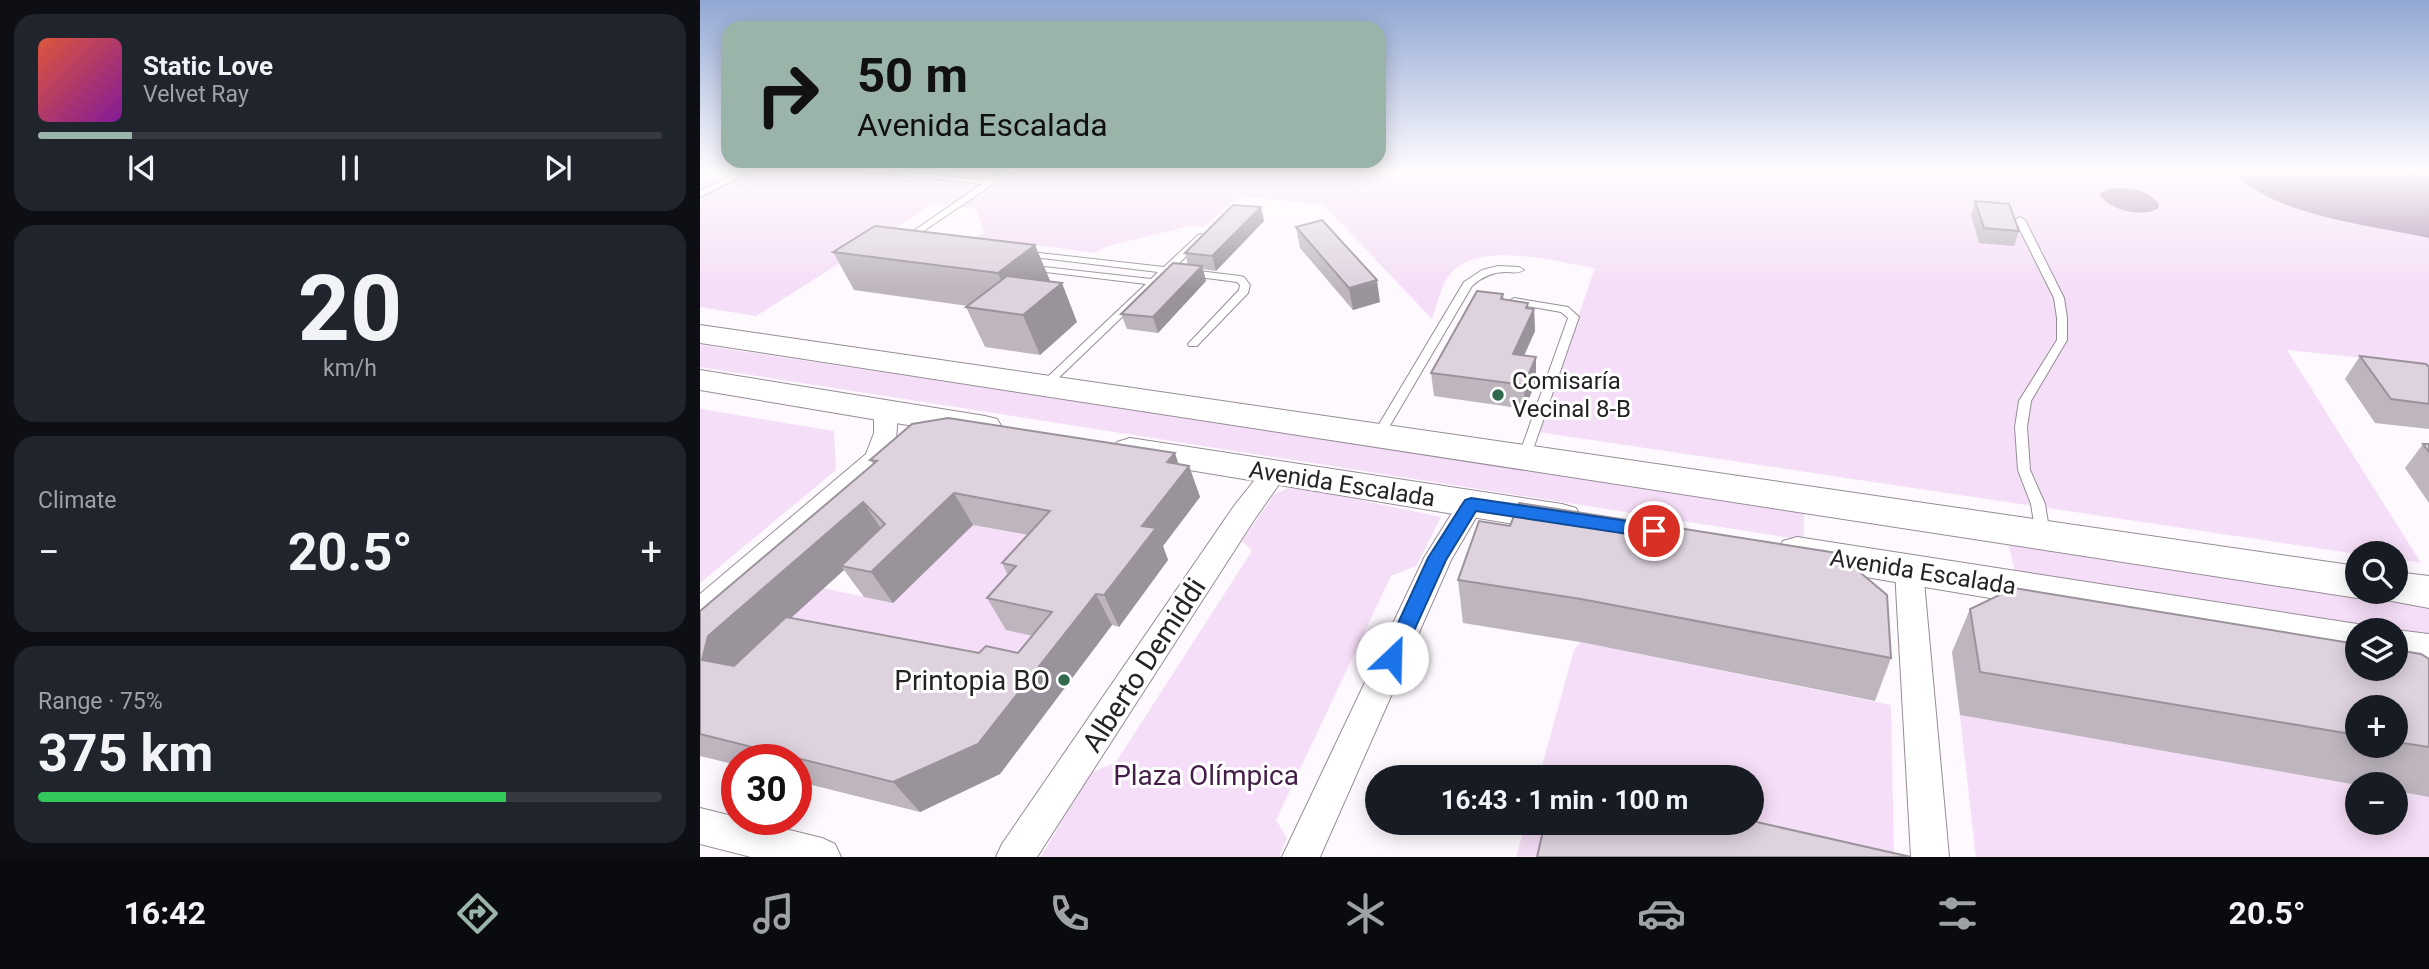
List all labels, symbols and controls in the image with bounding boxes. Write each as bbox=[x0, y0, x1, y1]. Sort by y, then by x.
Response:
text: 50 m bbox=[857, 47, 968, 104]
icon: right bbox=[742, 49, 833, 140]
text: Static Love bbox=[143, 51, 273, 81]
text: Velvet Ray bbox=[143, 81, 249, 108]
text: Avenida Escalada bbox=[857, 106, 1108, 144]
icon: previous bbox=[123, 149, 161, 187]
icon: pause bbox=[331, 149, 369, 187]
icon: next bbox=[539, 149, 577, 187]
text: 20 bbox=[298, 256, 402, 362]
text: km/h bbox=[323, 355, 377, 382]
place label: Comisaría Vecinal 8-B bbox=[1512, 367, 1631, 423]
marker: Comisaría Vecinal 8-B bbox=[1490, 387, 1506, 403]
street label: Avenida Escalada bbox=[1247, 455, 1437, 513]
text: Climate bbox=[38, 487, 117, 514]
pin bbox=[1624, 501, 1684, 561]
icon: arrive bbox=[1635, 512, 1673, 550]
text: 20.5° bbox=[288, 522, 413, 583]
text: − bbox=[38, 530, 60, 574]
text: + bbox=[640, 530, 662, 574]
map controls bbox=[2345, 541, 2408, 835]
button: search bbox=[2345, 541, 2408, 604]
street label: Avenida Escalada bbox=[1828, 543, 2018, 601]
street label: Alberto Demiddi bbox=[1076, 572, 1212, 758]
button: layers bbox=[2345, 618, 2408, 681]
position arrow bbox=[1355, 621, 1429, 695]
place label: Printopia BO bbox=[894, 664, 1050, 697]
marker: Printopia BO bbox=[1056, 672, 1072, 688]
text: Range · 75% bbox=[38, 688, 163, 715]
button: + bbox=[2345, 695, 2408, 758]
text: 375 km bbox=[38, 723, 213, 784]
speed limit sign: 30 bbox=[721, 744, 812, 835]
park label: Plaza Olímpica bbox=[1113, 759, 1299, 792]
button: − bbox=[2345, 772, 2408, 835]
text: 16:43 · 1 min · 100 m bbox=[1441, 785, 1688, 815]
icon: directions bbox=[453, 889, 502, 938]
icon: music bbox=[749, 889, 798, 938]
icon: phone bbox=[1045, 889, 1094, 938]
icon: climate bbox=[1341, 889, 1390, 938]
icon: car bbox=[1637, 889, 1686, 938]
icon: filters bbox=[1933, 889, 1982, 938]
text: 16:42 bbox=[123, 894, 206, 932]
text: 20.5° bbox=[2229, 894, 2305, 932]

